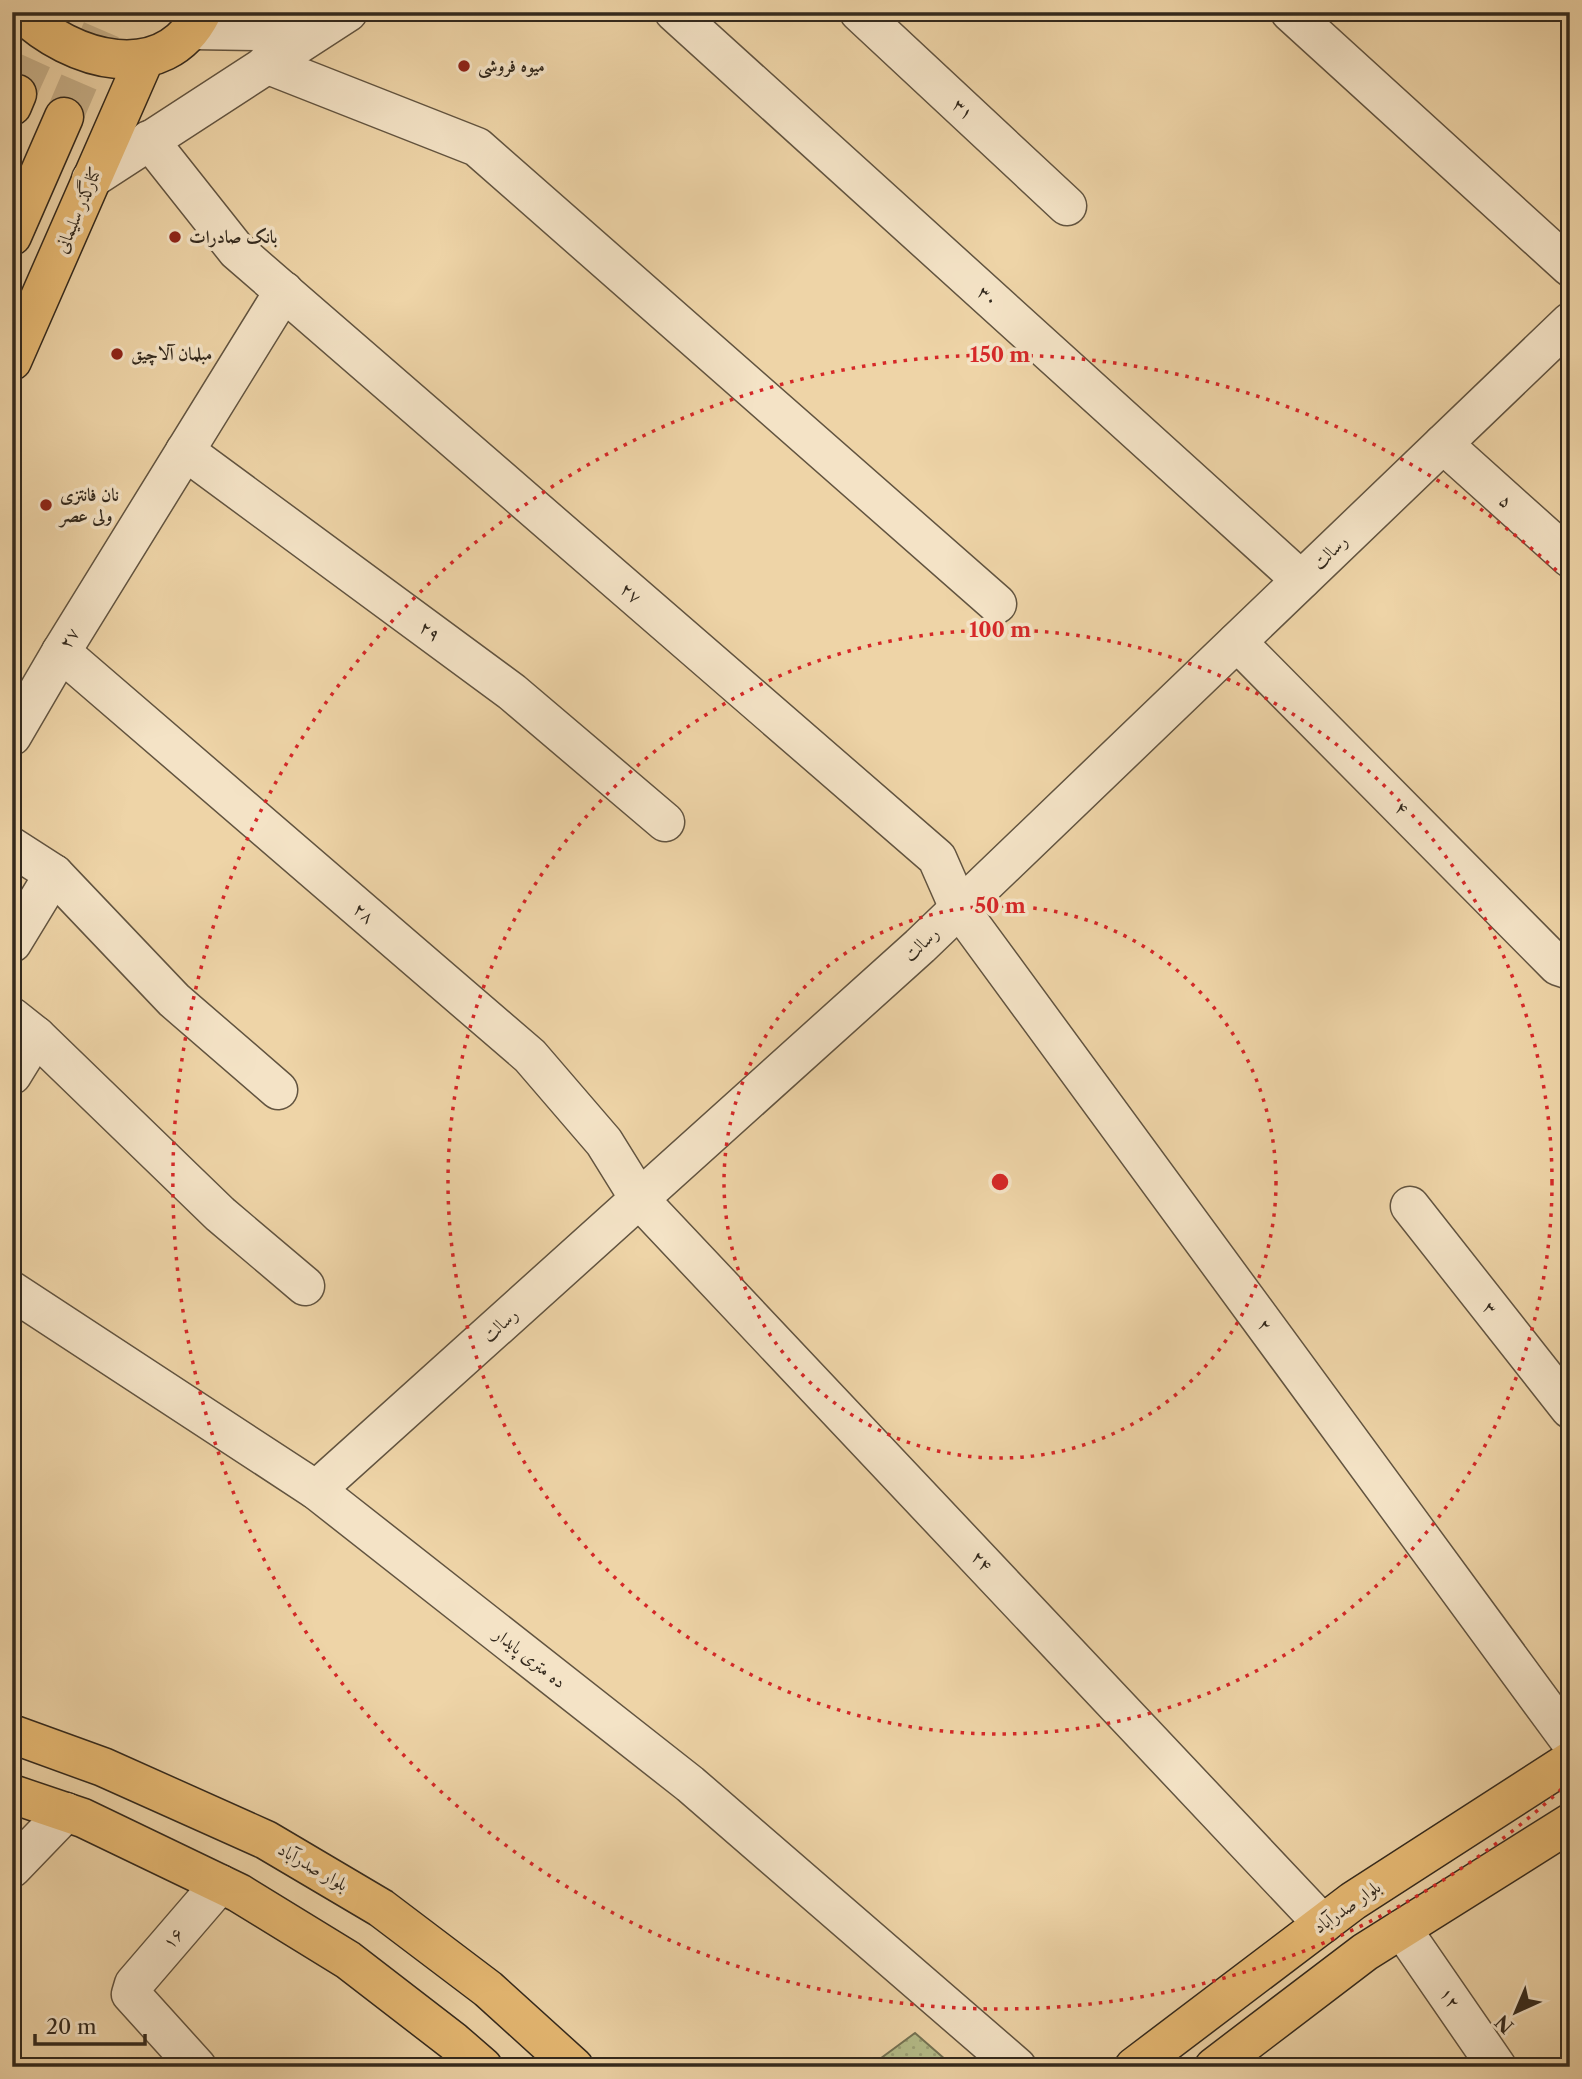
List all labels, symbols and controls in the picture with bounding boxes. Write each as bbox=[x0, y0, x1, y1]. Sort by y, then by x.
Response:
place label: میوه فروشی bbox=[478, 55, 545, 79]
marker: میوه فروشی bbox=[456, 58, 472, 74]
street label: ۳۱ bbox=[948, 94, 978, 124]
street label: کنارگذر سلیمانی bbox=[48, 163, 106, 256]
place label: بانک صادرات bbox=[189, 226, 277, 248]
marker: بانک صادرات bbox=[167, 229, 183, 245]
street label: ۳۰ bbox=[973, 281, 1003, 311]
text: 150 m bbox=[970, 342, 1030, 367]
place label: مبلمان آلاچیق bbox=[131, 343, 212, 366]
marker: مبلمان آلاچیق bbox=[109, 346, 125, 362]
place label: نان فانتزی ولی عصر bbox=[58, 484, 119, 528]
street label: ۵ bbox=[1495, 489, 1517, 513]
marker: نان فانتزی ولی عصر bbox=[38, 497, 54, 513]
street label: رسالت bbox=[1308, 530, 1352, 574]
street label: ۲۷ bbox=[616, 578, 646, 608]
street label: ۲۹ bbox=[415, 616, 445, 646]
text: 100 m bbox=[969, 617, 1031, 642]
street label: ۲۷ bbox=[54, 623, 84, 653]
street label: ۴ bbox=[1390, 796, 1414, 820]
text: 50 m bbox=[974, 893, 1026, 918]
street label: ۲۸ bbox=[349, 898, 379, 928]
street label: رسالت bbox=[899, 922, 943, 966]
centre of rings bbox=[988, 1170, 1012, 1194]
street label: ۳ bbox=[1478, 1297, 1502, 1319]
street label: رسالت bbox=[478, 1303, 522, 1347]
street label: ۲ bbox=[1253, 1314, 1277, 1336]
street label: ۲۴ bbox=[967, 1546, 997, 1576]
street label: ده متری پایدار bbox=[487, 1622, 570, 1695]
street label: بلوار صدرآباد bbox=[274, 1838, 352, 1896]
street label: بلوار صدرآباد bbox=[1309, 1876, 1385, 1938]
street label: ۱۶ bbox=[158, 1923, 188, 1953]
north arrow bbox=[1480, 1978, 1550, 2048]
street label: ۱۲ bbox=[1435, 1983, 1465, 2013]
scale bar bbox=[35, 2002, 145, 2046]
text: N bbox=[1491, 2010, 1518, 2038]
text: 20 m bbox=[46, 2014, 97, 2039]

